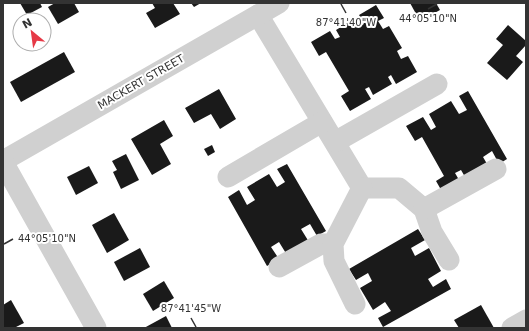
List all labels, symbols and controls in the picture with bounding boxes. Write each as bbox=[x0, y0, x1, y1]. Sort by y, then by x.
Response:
north arrow bbox=[12, 12, 52, 52]
text: 44°05'10"N bbox=[399, 13, 457, 24]
text: N bbox=[20, 16, 35, 32]
text: 87°41'40"W bbox=[316, 17, 376, 28]
street label: MACKERT STREET bbox=[95, 52, 187, 112]
text: 44°05'10"N bbox=[18, 233, 76, 244]
text: 87°41'45"W bbox=[161, 303, 221, 314]

